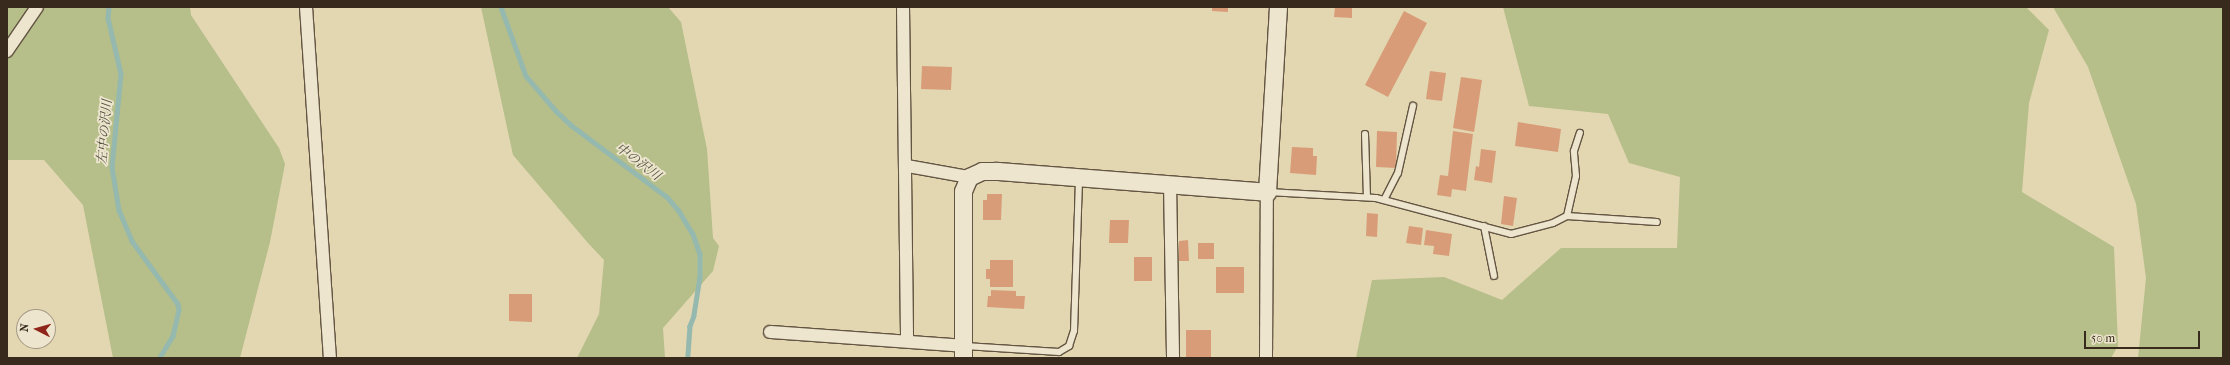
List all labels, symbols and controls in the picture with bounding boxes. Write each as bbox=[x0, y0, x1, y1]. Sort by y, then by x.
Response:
water label: 左中の沢川 bbox=[94, 99, 116, 165]
water label: 中の沢川 bbox=[613, 140, 663, 184]
north arrow bbox=[16, 309, 56, 349]
text: N bbox=[18, 323, 31, 333]
scale bar bbox=[2086, 323, 2202, 349]
text: 50 m bbox=[2091, 331, 2115, 345]

